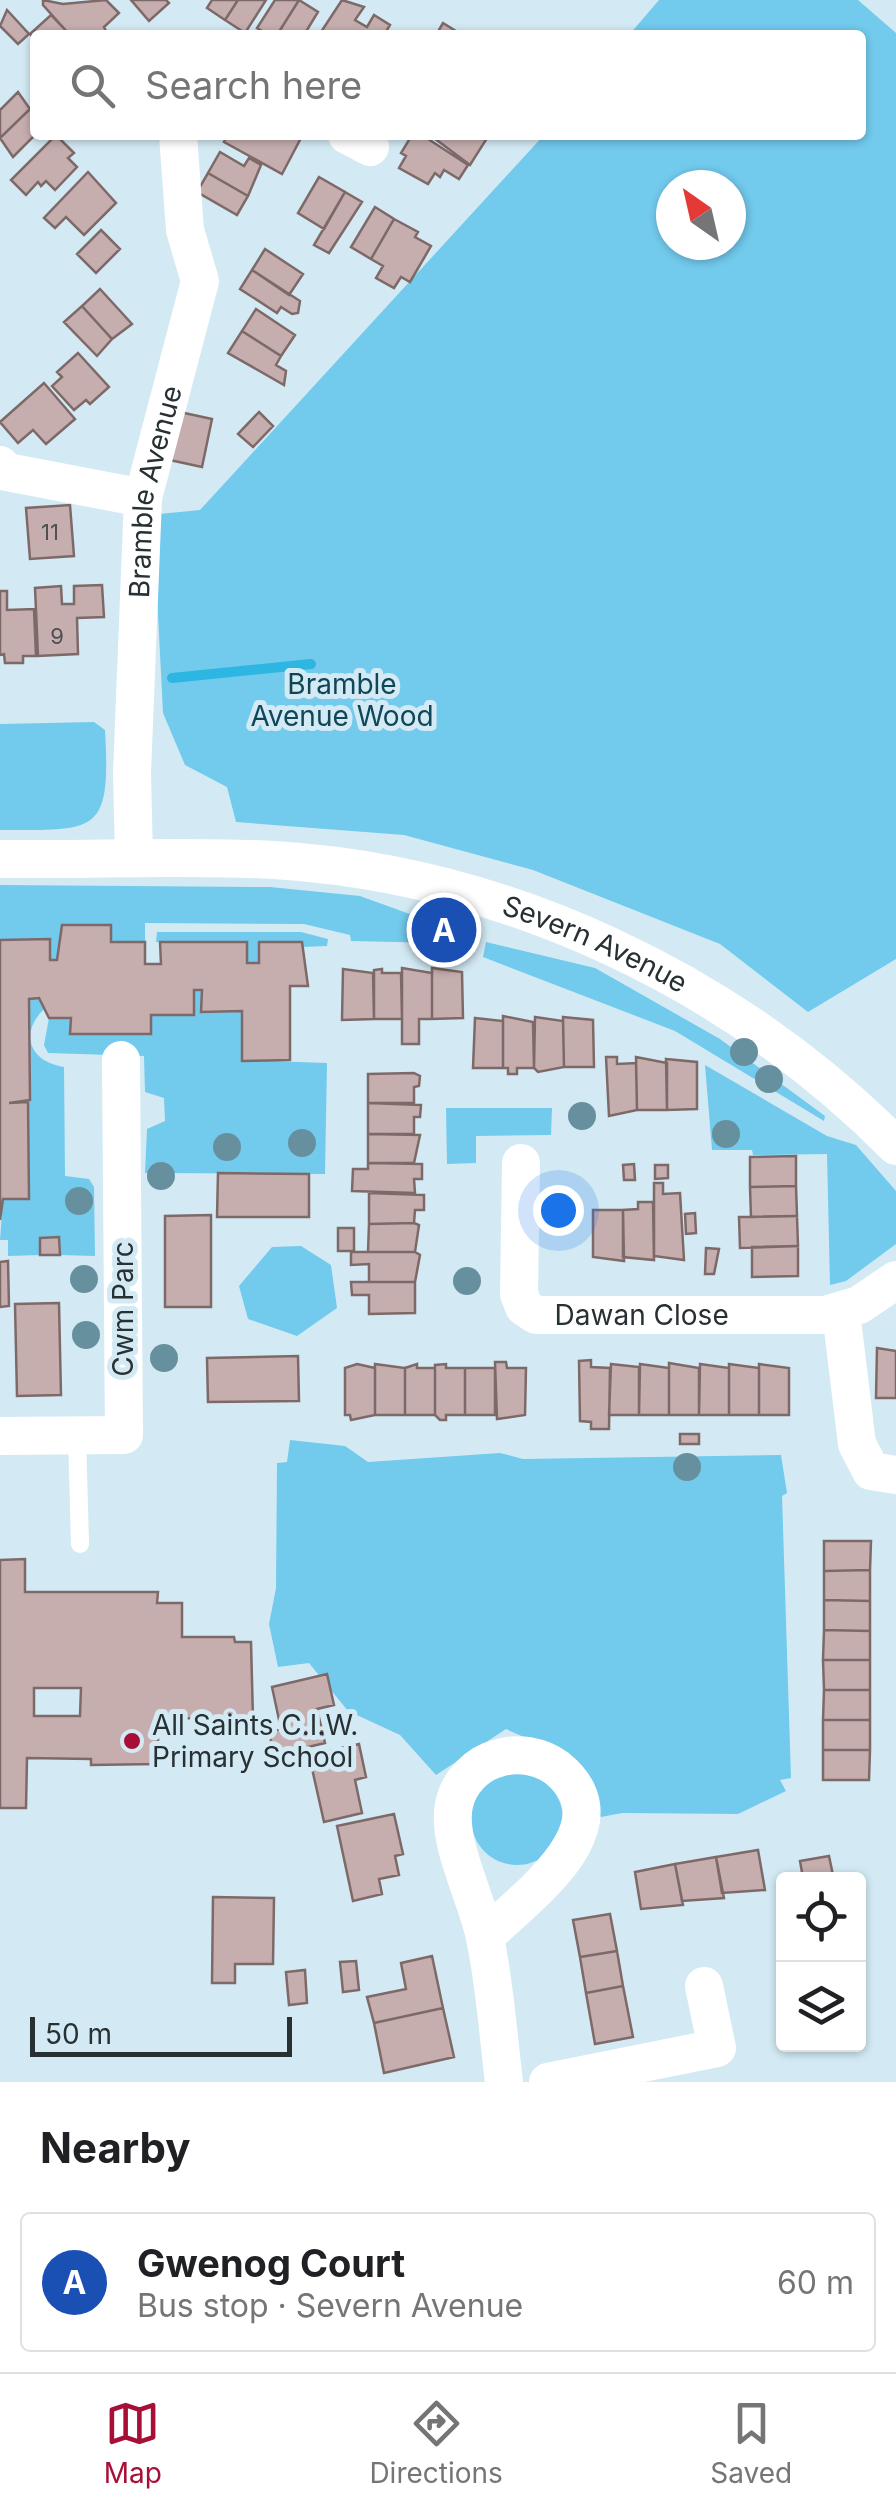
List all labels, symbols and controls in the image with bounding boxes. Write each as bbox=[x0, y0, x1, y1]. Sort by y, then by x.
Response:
search box bbox=[30, 30, 866, 140]
icon: search bbox=[65, 58, 120, 113]
text: Search here bbox=[145, 62, 362, 108]
north arrow bbox=[656, 170, 746, 260]
street label: Bramble Avenue bbox=[122, 382, 189, 599]
house number: 11 bbox=[41, 519, 59, 545]
house number: 9 bbox=[50, 623, 64, 649]
park label: Bramble Avenue Wood bbox=[250, 667, 434, 733]
street label: Severn Avenue bbox=[498, 888, 694, 1000]
pin: A bbox=[412, 892, 476, 968]
your location bbox=[533, 1185, 584, 1236]
street label: Cwm Parc bbox=[106, 1241, 140, 1377]
street label: Dawan Close bbox=[555, 1298, 729, 1332]
place label: All Saints C.I.W. Primary School bbox=[152, 1708, 358, 1774]
marker: All Saints C.I.W. Primary School bbox=[121, 1730, 143, 1752]
map controls bbox=[776, 1872, 866, 2052]
button: locate bbox=[776, 1872, 866, 1962]
button: layers bbox=[776, 1962, 866, 2052]
scale bar bbox=[30, 2012, 292, 2056]
text: 50 m bbox=[45, 2017, 112, 2051]
text: Nearby bbox=[40, 2122, 191, 2173]
text: Gwenog Court bbox=[137, 2240, 405, 2286]
text: A bbox=[63, 2263, 86, 2302]
text: 60 m bbox=[777, 2263, 854, 2302]
text: Bus stop · Severn Avenue bbox=[137, 2286, 523, 2325]
tab: Map bbox=[104, 2396, 162, 2490]
tab: Directions bbox=[369, 2396, 503, 2490]
tab: Saved bbox=[710, 2396, 792, 2490]

